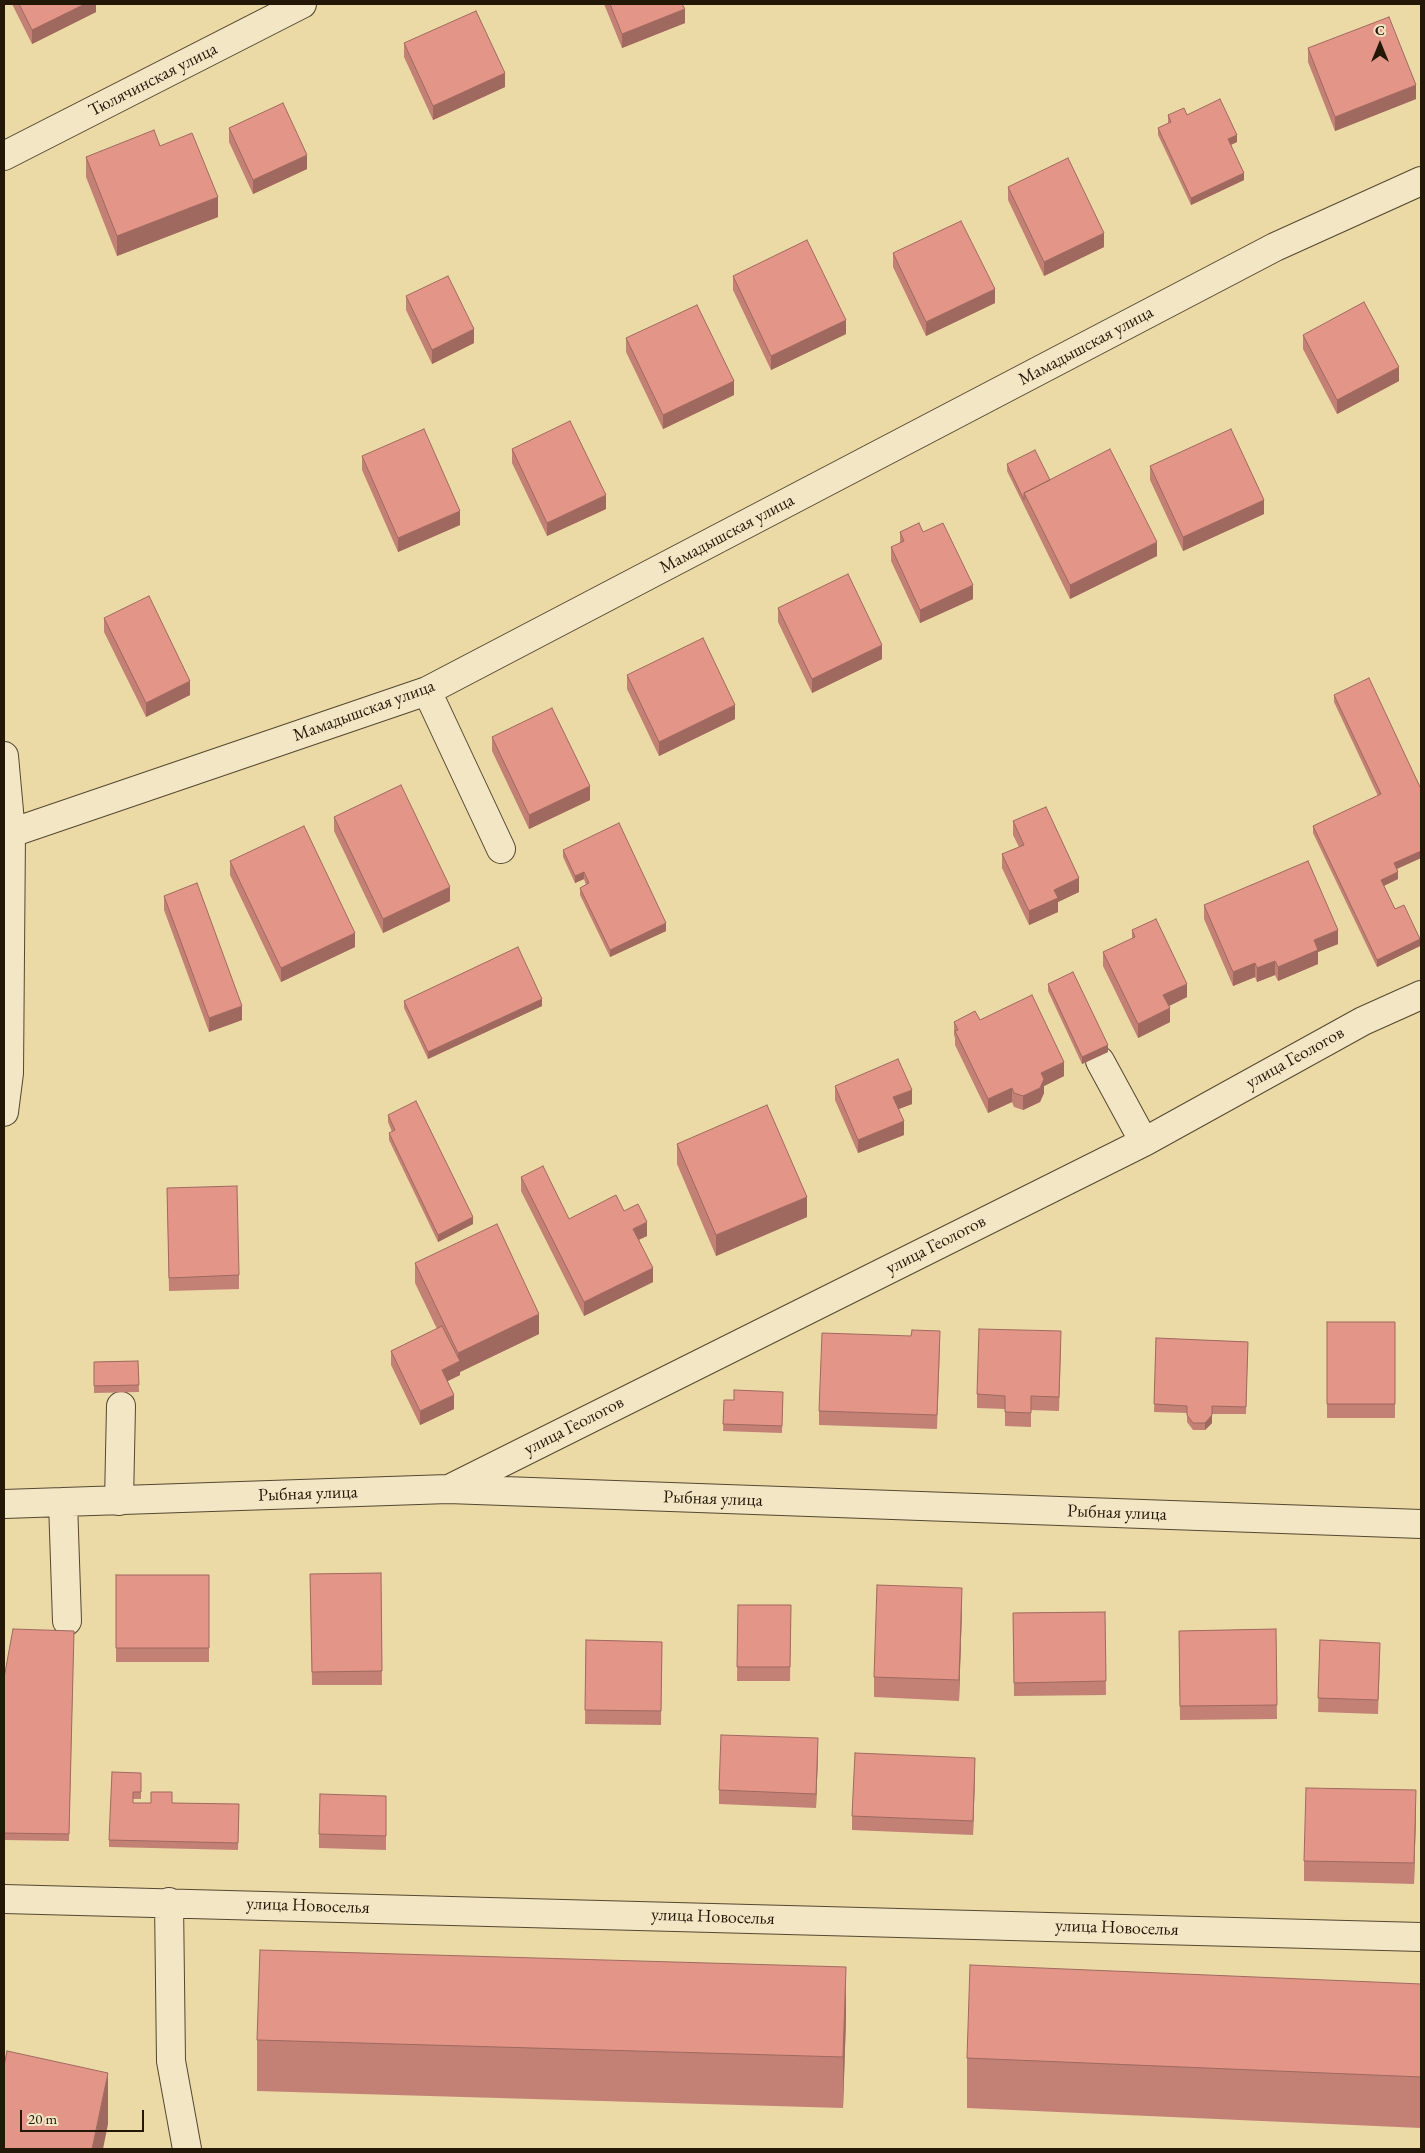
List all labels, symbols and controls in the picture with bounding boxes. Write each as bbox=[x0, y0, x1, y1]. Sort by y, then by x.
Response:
north arrow bbox=[1355, 20, 1405, 70]
text: С bbox=[1375, 21, 1385, 39]
street label: Тюлячинская улица bbox=[85, 38, 221, 122]
street label: Мамадышская улица bbox=[1015, 301, 1157, 391]
street label: Мамадышская улица bbox=[656, 489, 798, 579]
street label: Мамадышская улица bbox=[290, 675, 438, 747]
street label: улица Геологов bbox=[1242, 1022, 1348, 1094]
street label: улица Геологов bbox=[882, 1211, 990, 1279]
street label: улица Геологов bbox=[520, 1392, 628, 1460]
street label: Рыбная улица bbox=[258, 1481, 358, 1507]
street label: Рыбная улица bbox=[663, 1486, 763, 1512]
street label: Рыбная улица bbox=[1067, 1500, 1167, 1526]
street label: улица Новоселья bbox=[246, 1893, 370, 1919]
street label: улица Новоселья bbox=[651, 1904, 775, 1930]
street label: улица Новоселья bbox=[1055, 1915, 1179, 1941]
scale bar bbox=[22, 2100, 146, 2132]
text: 20 m bbox=[28, 2109, 57, 2128]

